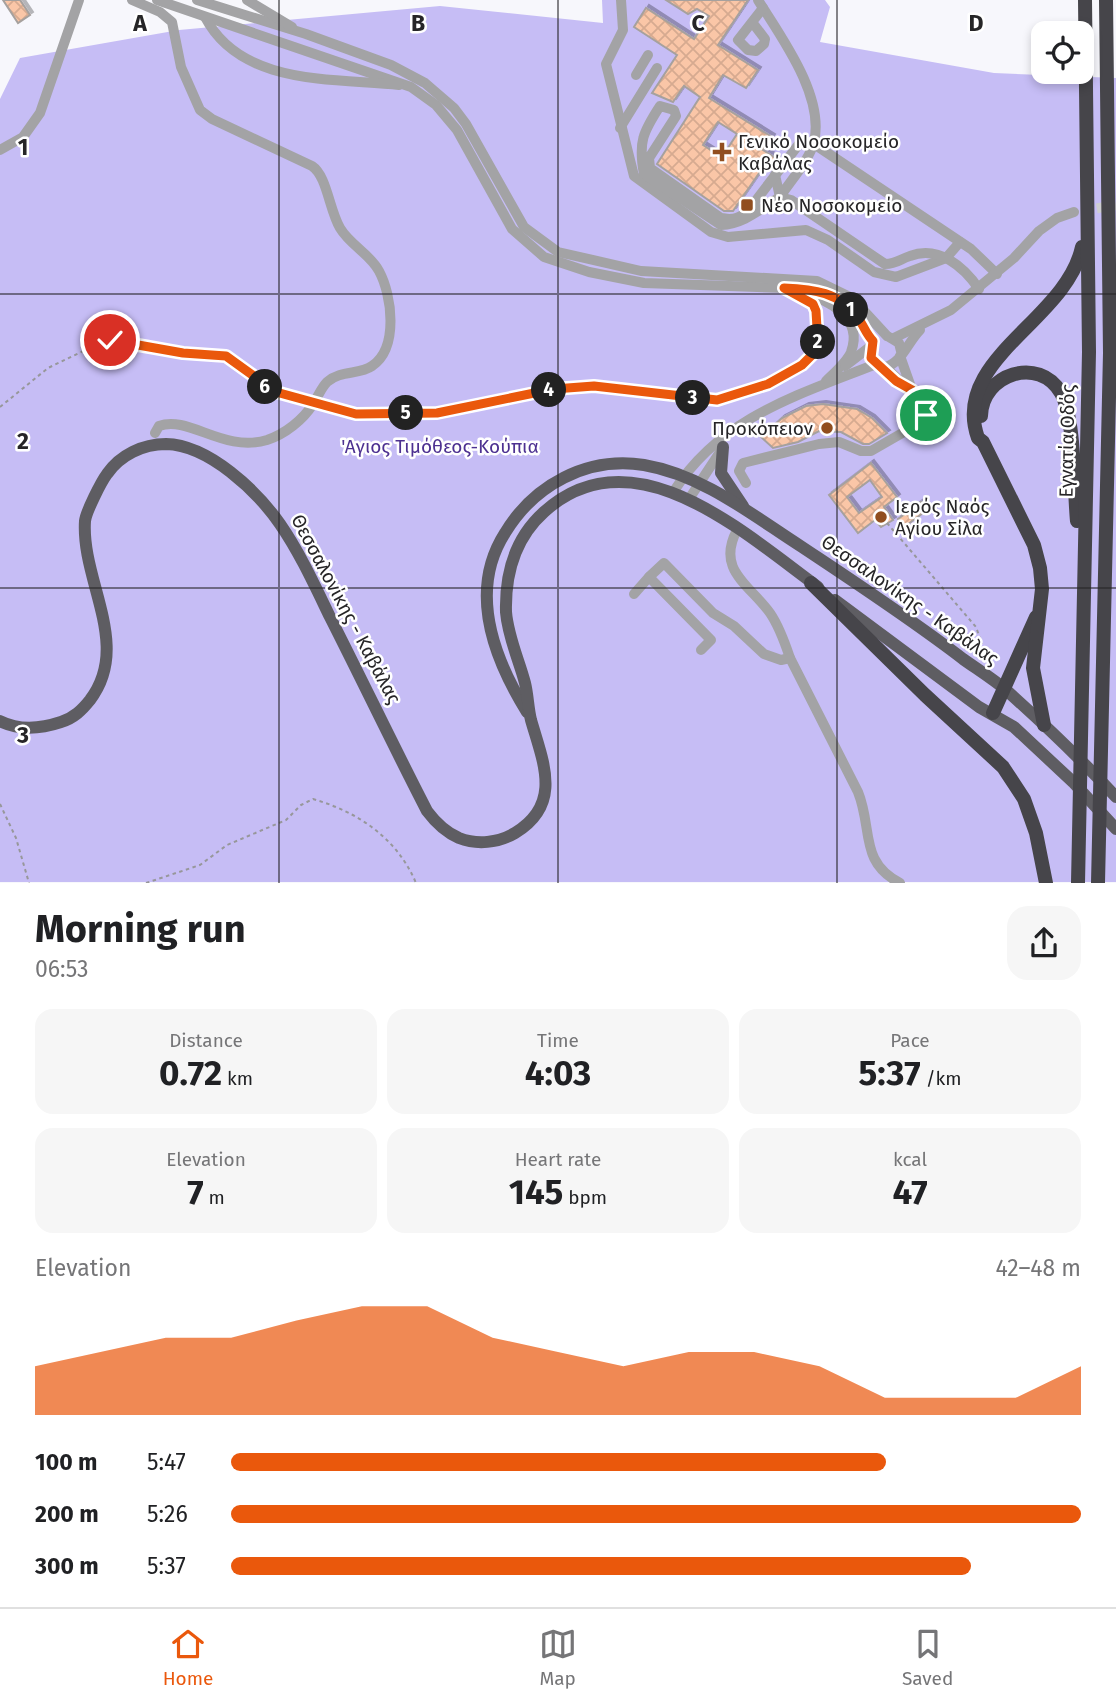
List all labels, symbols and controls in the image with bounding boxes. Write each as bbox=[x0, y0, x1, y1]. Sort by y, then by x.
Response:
text: A bbox=[132, 9, 147, 37]
text: B bbox=[411, 9, 425, 37]
text: C bbox=[691, 9, 705, 37]
text: D bbox=[969, 9, 984, 37]
map controls bbox=[1031, 21, 1094, 84]
button: locate bbox=[1031, 21, 1094, 84]
place label: Γενικό Νοσοκομείο Καβάλας bbox=[738, 130, 899, 175]
text: 1 bbox=[18, 133, 28, 161]
marker: Γενικό Νοσοκομείο Καβάλας bbox=[712, 142, 732, 162]
place label: Νέο Νοσοκομείο bbox=[761, 194, 902, 217]
marker: Νέο Νοσοκομείο bbox=[739, 197, 755, 213]
pin: 1 bbox=[834, 292, 868, 328]
text: 1 bbox=[846, 298, 855, 321]
pin bbox=[80, 310, 140, 370]
icon: check bbox=[91, 321, 129, 359]
pin: 2 bbox=[800, 324, 836, 360]
text: 2 bbox=[813, 330, 822, 353]
pin: 6 bbox=[247, 370, 282, 404]
pin: 4 bbox=[532, 372, 566, 408]
text: 6 bbox=[259, 375, 270, 398]
text: 4 bbox=[543, 378, 554, 401]
pin: 3 bbox=[676, 380, 710, 416]
street label: Εγνατία Οδός bbox=[1055, 384, 1079, 498]
pin bbox=[896, 385, 956, 445]
text: 3 bbox=[688, 386, 697, 409]
pin: 5 bbox=[388, 396, 424, 430]
icon: arrive bbox=[907, 396, 945, 434]
text: 5 bbox=[400, 401, 411, 424]
place label: Προκόπειον bbox=[712, 417, 813, 440]
marker: Προκόπειον bbox=[819, 420, 835, 436]
text: 2 bbox=[17, 427, 29, 455]
park label: 'Αγιος Τιμόθεος-Κούπια bbox=[341, 435, 539, 458]
place label: Ιερός Ναός Αγίου Σίλα bbox=[895, 495, 990, 540]
marker: Ιερός Ναός Αγίου Σίλα bbox=[873, 509, 889, 525]
street label: Θεσσαλονίκης - Καβάλας bbox=[286, 510, 406, 708]
street label: Θεσσαλονίκης - Καβάλας bbox=[817, 530, 1003, 670]
text: 3 bbox=[16, 721, 29, 749]
text: Morning run bbox=[35, 906, 246, 952]
button: share bbox=[1007, 906, 1081, 980]
text: 06:53 bbox=[35, 955, 89, 983]
text: Distance bbox=[169, 1029, 243, 1052]
text: Time bbox=[537, 1029, 579, 1052]
text: Pace bbox=[890, 1029, 930, 1052]
text: 0.72 bbox=[159, 1052, 222, 1094]
text: 4:03 bbox=[525, 1052, 591, 1094]
text: 5:37 bbox=[858, 1052, 921, 1094]
text: km bbox=[222, 1067, 253, 1090]
text: /km bbox=[921, 1067, 962, 1090]
text: Elevation bbox=[166, 1148, 246, 1171]
text: Heart rate bbox=[515, 1148, 601, 1171]
text: kcal bbox=[893, 1148, 927, 1171]
text: 7 bbox=[187, 1171, 204, 1213]
text: 145 bbox=[509, 1171, 563, 1213]
text: 47 bbox=[892, 1171, 928, 1213]
text: m bbox=[204, 1186, 225, 1209]
text: bpm bbox=[563, 1186, 607, 1209]
text: Elevation bbox=[35, 1254, 131, 1282]
text: 42–48 m bbox=[995, 1254, 1081, 1282]
text: 100 m bbox=[35, 1448, 97, 1476]
text: 5:47 bbox=[147, 1448, 186, 1476]
text: 200 m bbox=[35, 1500, 99, 1528]
text: 5:26 bbox=[147, 1500, 188, 1528]
text: 300 m bbox=[35, 1552, 99, 1580]
text: 5:37 bbox=[147, 1552, 186, 1580]
tab: Home bbox=[163, 1625, 213, 1690]
tab: Map bbox=[539, 1625, 577, 1690]
tab: Saved bbox=[902, 1625, 953, 1690]

